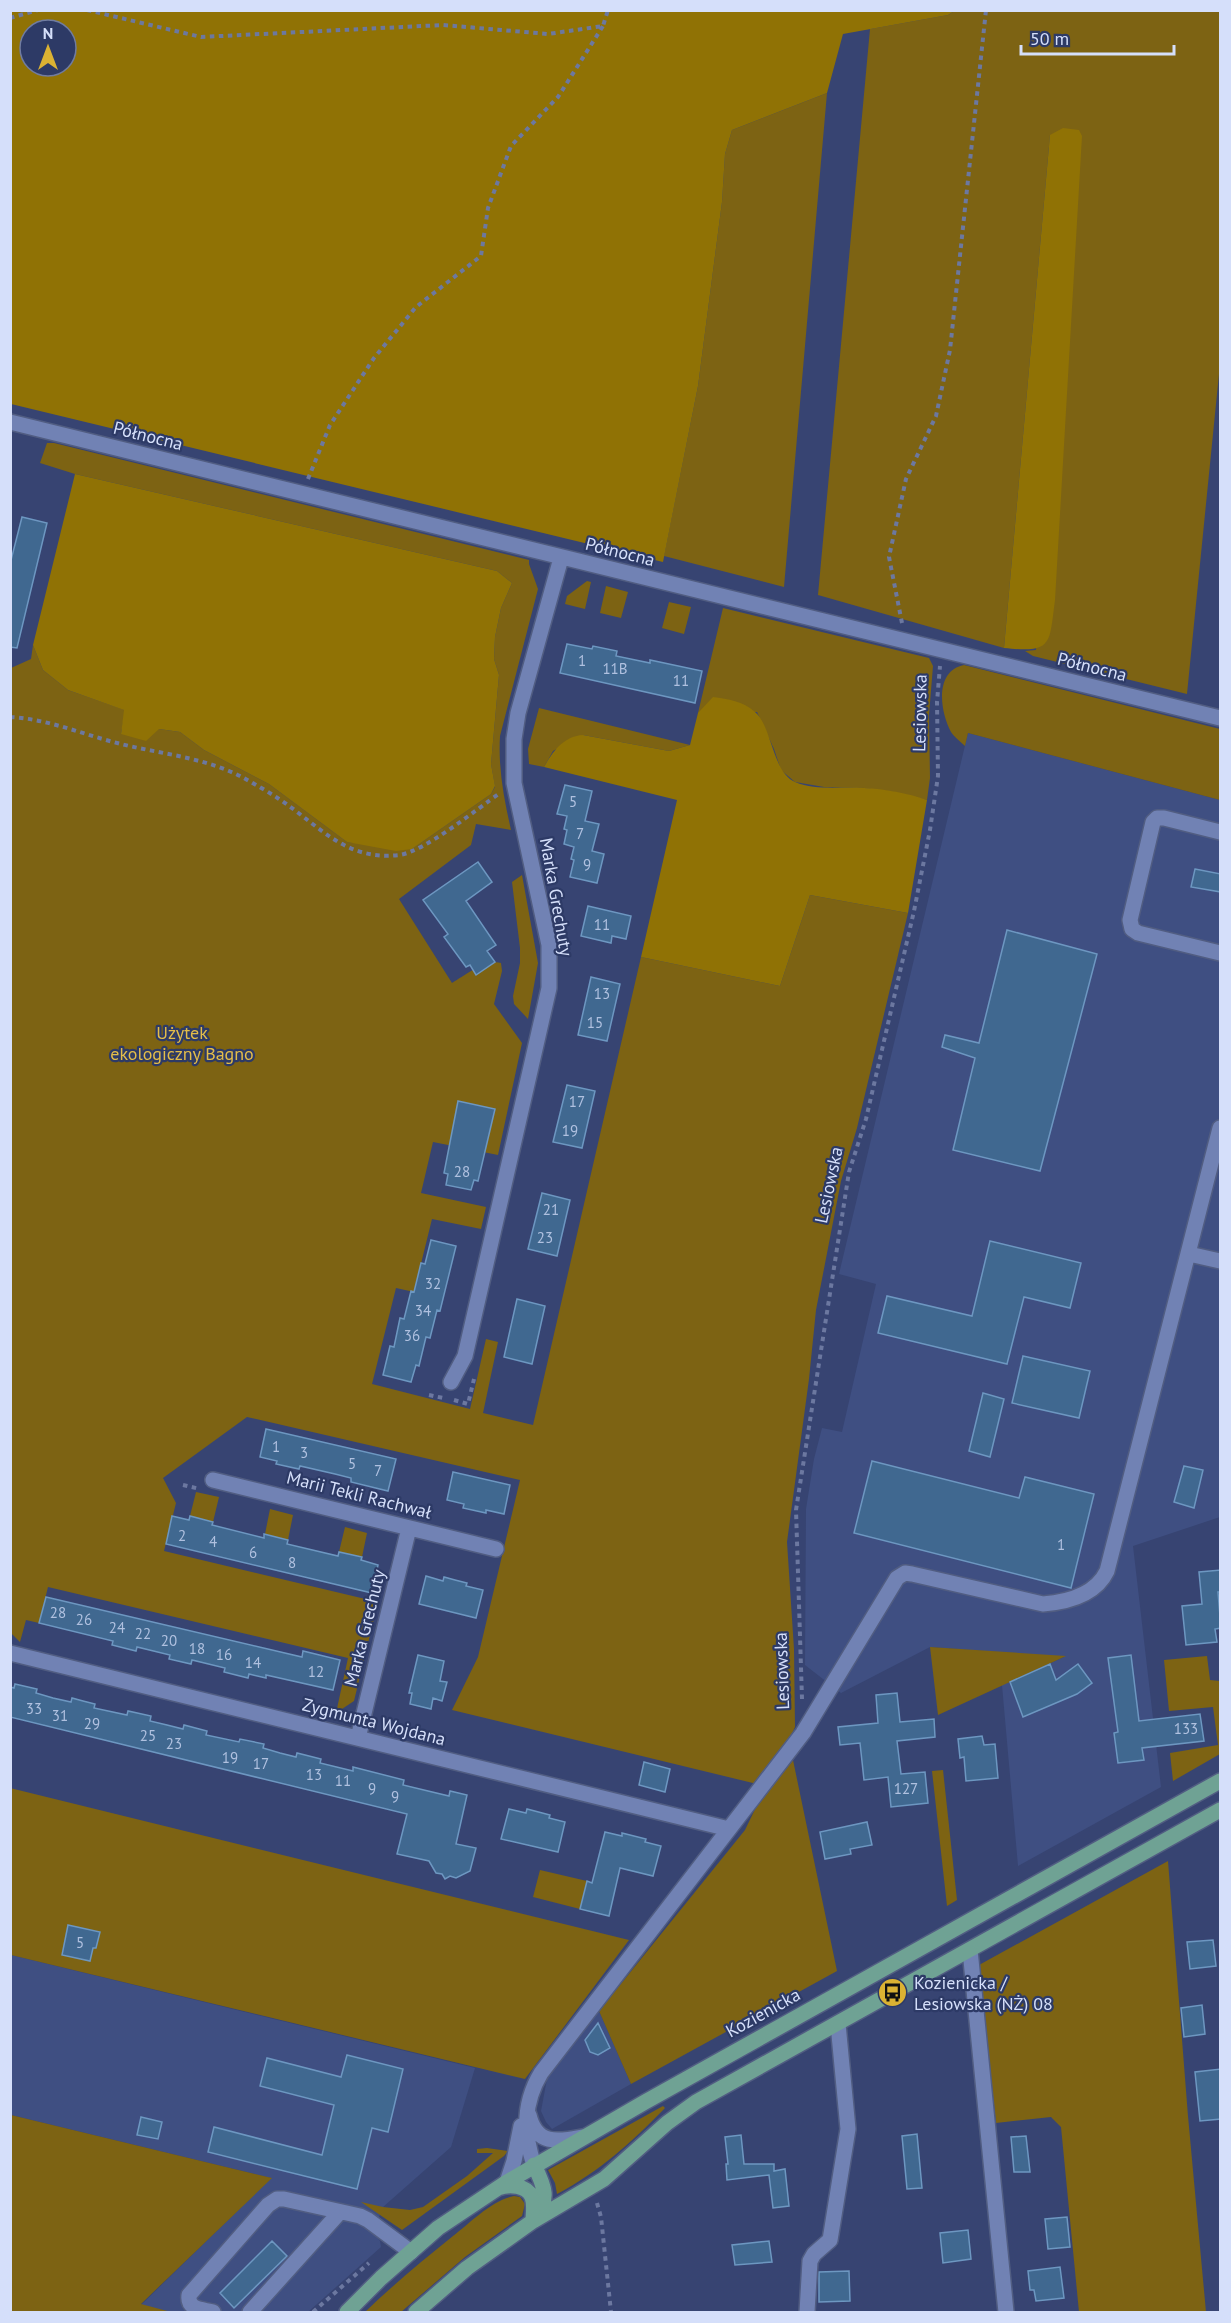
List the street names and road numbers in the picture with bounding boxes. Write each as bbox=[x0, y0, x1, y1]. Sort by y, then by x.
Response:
street label: Północna bbox=[111, 416, 185, 455]
street label: Północna bbox=[583, 532, 657, 571]
street label: Północna bbox=[1055, 647, 1129, 686]
street label: Lesiowska bbox=[907, 674, 932, 752]
street label: Marka Grechuty bbox=[535, 836, 578, 959]
street label: Lesiowska bbox=[809, 1145, 848, 1225]
street label: Marii Tekli Rachwał bbox=[284, 1465, 435, 1524]
street label: Marka Grechuty bbox=[339, 1566, 390, 1689]
street label: Lesiowska bbox=[769, 1632, 794, 1710]
street label: Zygmunta Wojdana bbox=[300, 1693, 448, 1750]
street label: Kozienicka bbox=[721, 1983, 804, 2042]

